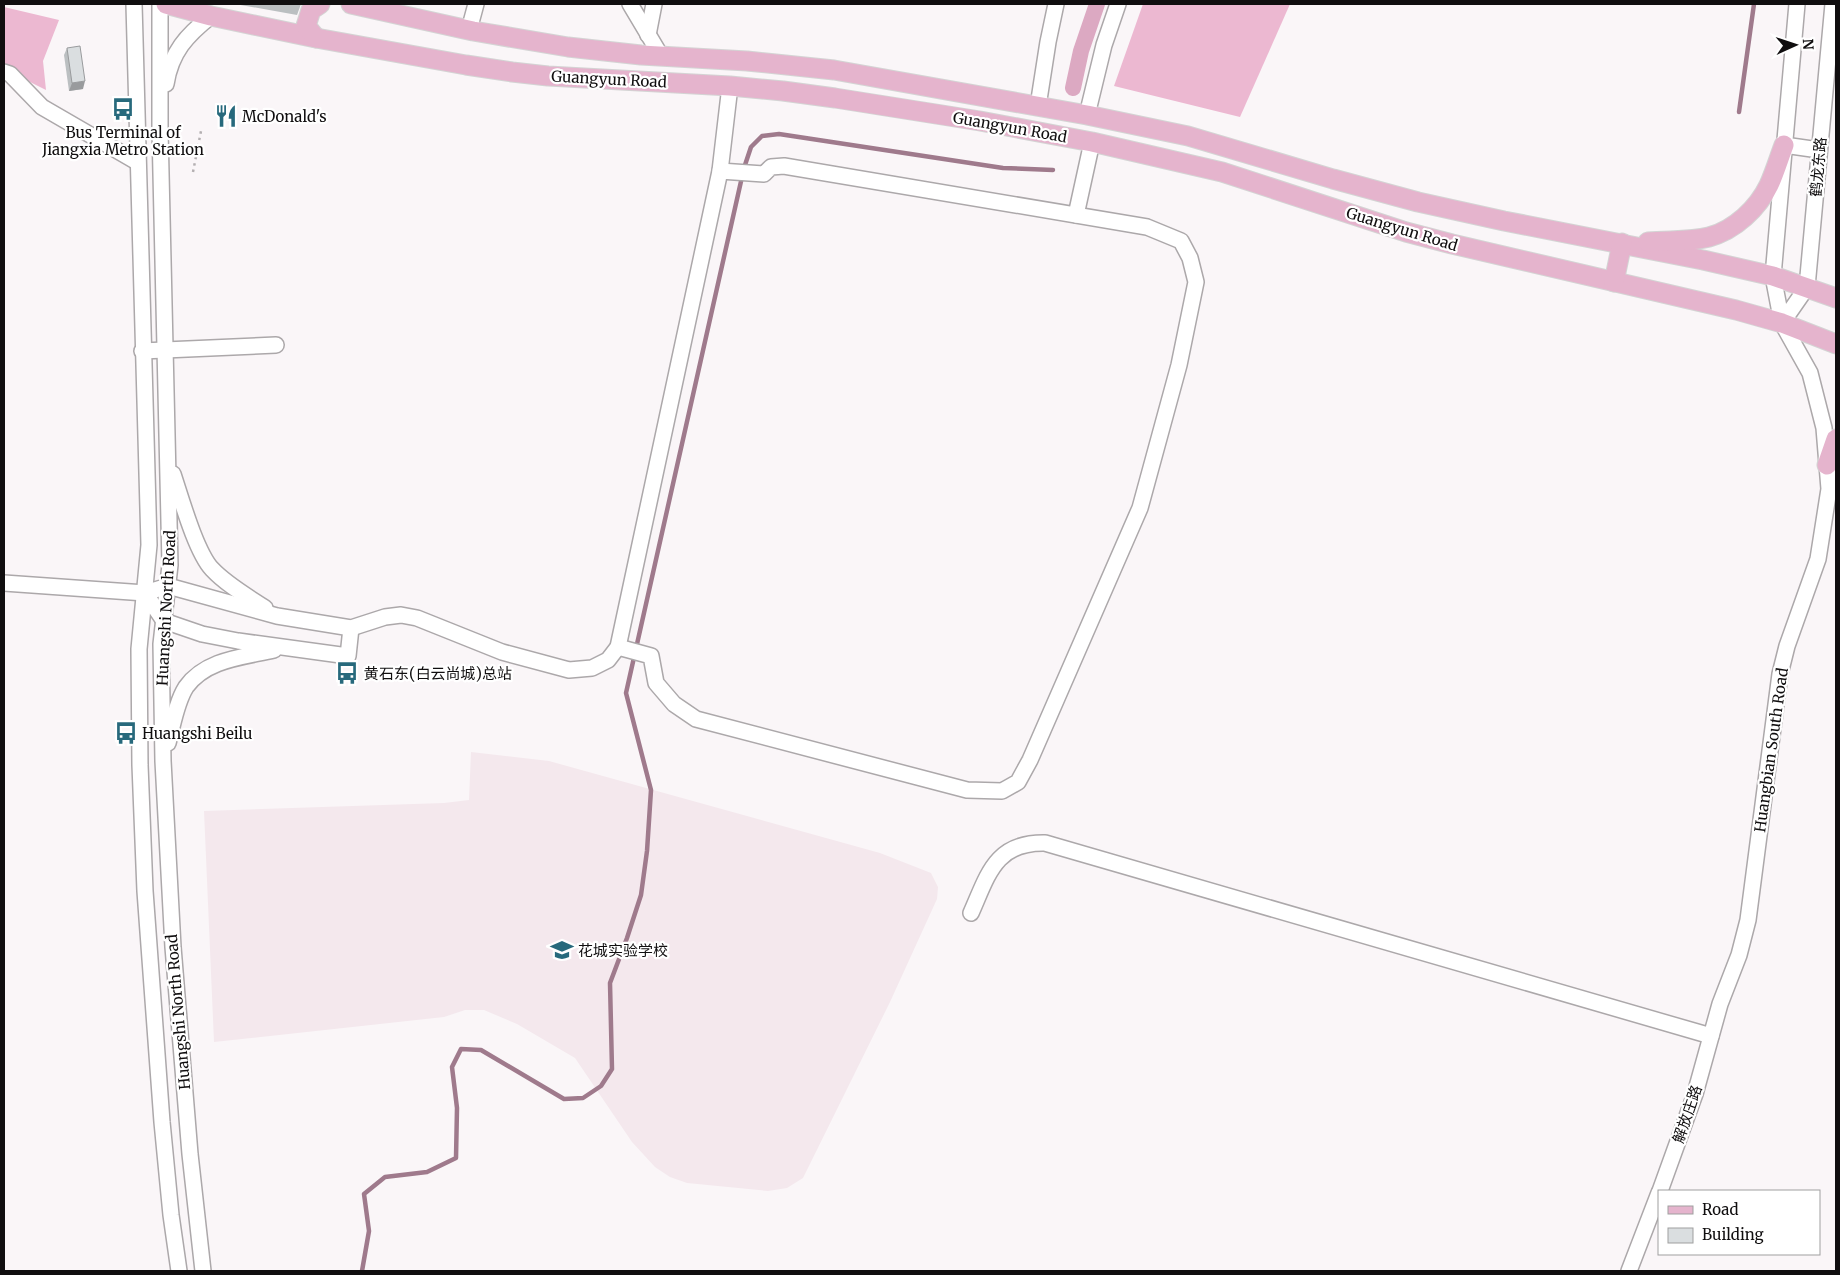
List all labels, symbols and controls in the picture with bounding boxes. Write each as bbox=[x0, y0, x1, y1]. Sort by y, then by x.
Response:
north arrow bbox=[1770, 20, 1820, 70]
text: N bbox=[1799, 38, 1817, 50]
street label: Guangyun Road bbox=[551, 66, 667, 92]
bus stop icon: Bus Terminal of Jiangxia Metro Station bbox=[110, 96, 136, 122]
restaurant icon: McDonald's bbox=[213, 103, 239, 129]
place label: McDonald's bbox=[242, 107, 327, 126]
street label: Guangyun Road bbox=[951, 108, 1069, 146]
place label: Bus Terminal of Jiangxia Metro Station bbox=[41, 123, 204, 159]
street label: 鹤龙东路 bbox=[1806, 136, 1830, 198]
street label: Guangyun Road bbox=[1344, 203, 1460, 255]
street label: Huangshi North Road bbox=[152, 530, 180, 686]
bus stop icon: 黄石东(白云尚城)总站 bbox=[334, 660, 360, 686]
place label: 黄石东(白云尚城)总站 bbox=[364, 664, 512, 683]
street label: Huangbian South Road bbox=[1750, 667, 1792, 833]
bus stop icon: Huangshi Beilu bbox=[113, 720, 139, 746]
place label: Huangshi Beilu bbox=[142, 724, 252, 743]
street label: Huangshi North Road bbox=[162, 933, 194, 1091]
school or university icon: 花城实验学校 bbox=[549, 937, 575, 963]
place label: 花城实验学校 bbox=[578, 941, 668, 960]
street label: 解放庄路 bbox=[1668, 1083, 1706, 1145]
legend bbox=[1658, 1190, 1820, 1255]
text: Road bbox=[1702, 1200, 1738, 1219]
text: Building bbox=[1702, 1225, 1764, 1244]

